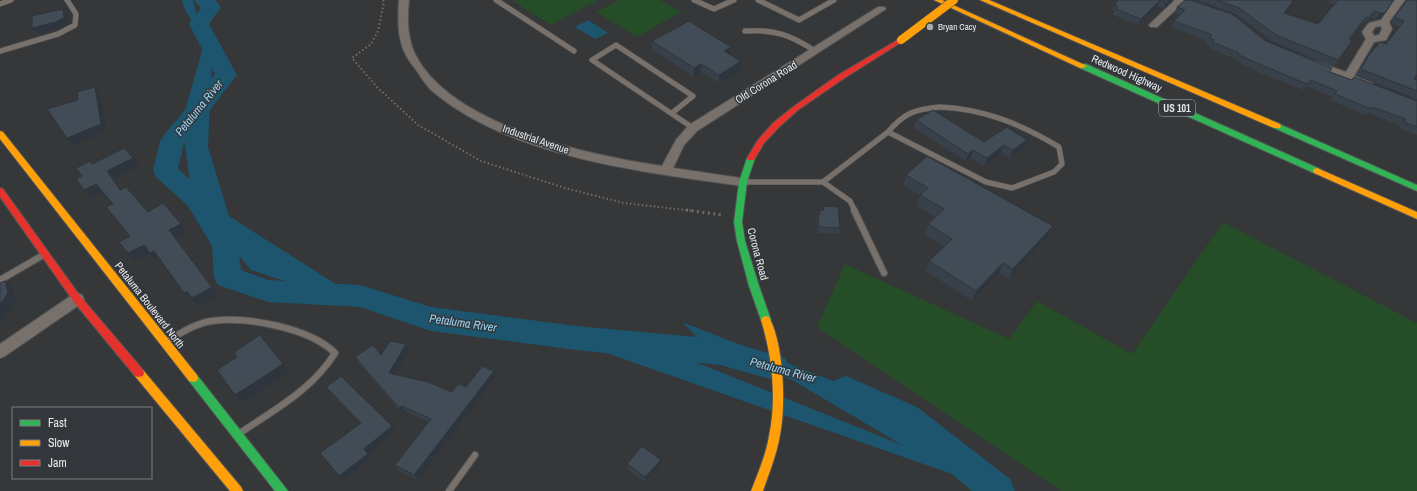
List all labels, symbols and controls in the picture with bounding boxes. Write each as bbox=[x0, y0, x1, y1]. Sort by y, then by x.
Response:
place label: Bryan Cacy bbox=[938, 21, 976, 33]
marker: Bryan Cacy bbox=[925, 22, 935, 32]
street label: Redwood Highway bbox=[1090, 51, 1165, 95]
street label: Old Corona Road bbox=[733, 57, 799, 107]
water label: Petaluma River bbox=[171, 76, 227, 139]
road number: US 101 bbox=[1159, 100, 1195, 116]
street label: Industrial Avenue bbox=[501, 121, 571, 157]
street label: Corona Road bbox=[744, 226, 772, 282]
street label: Petaluma Boulevard North bbox=[112, 259, 188, 351]
water label: Petaluma River bbox=[428, 310, 498, 336]
water label: Petaluma River bbox=[748, 353, 819, 387]
legend bbox=[12, 407, 152, 479]
text: Fast bbox=[48, 415, 67, 431]
text: Slow bbox=[48, 435, 70, 451]
text: Jam bbox=[48, 455, 67, 471]

